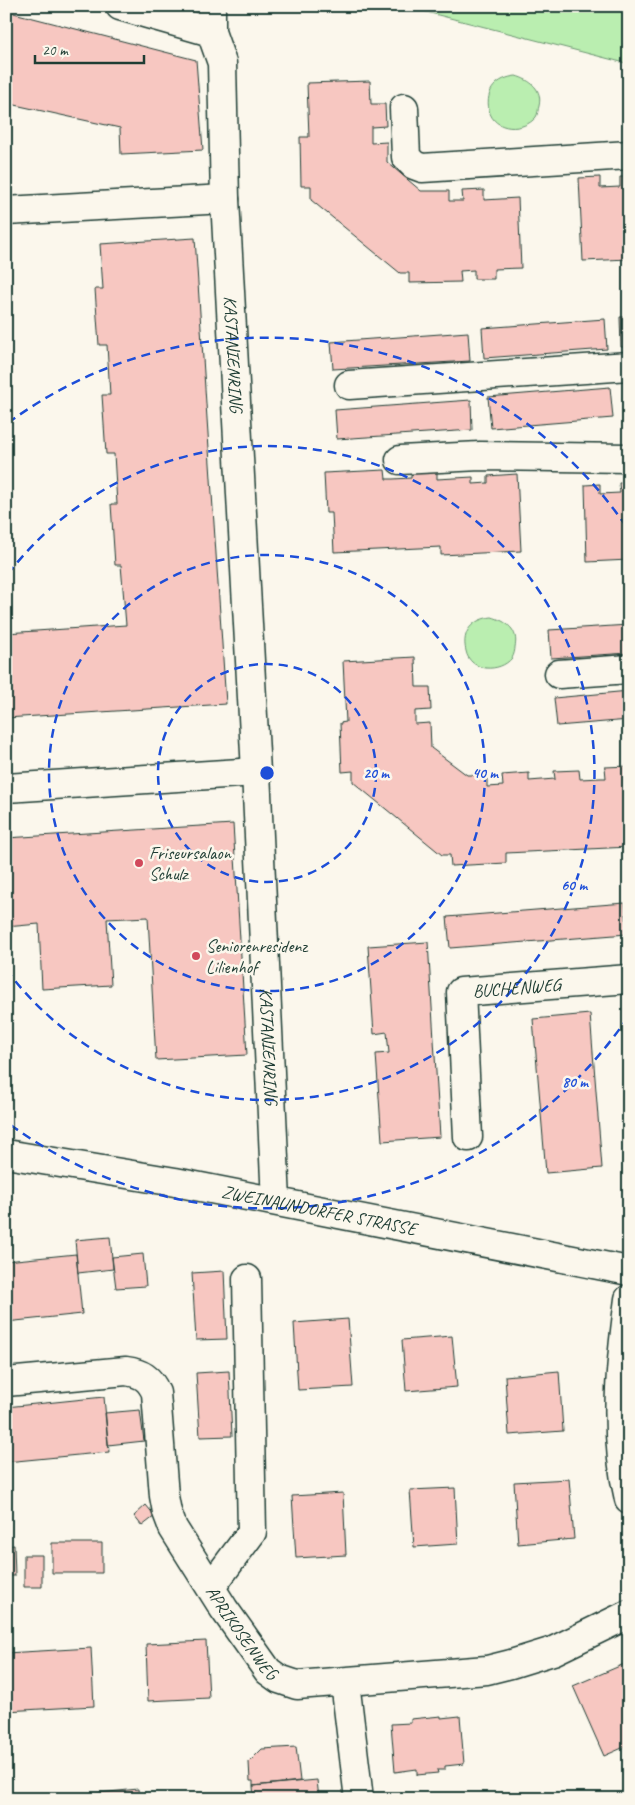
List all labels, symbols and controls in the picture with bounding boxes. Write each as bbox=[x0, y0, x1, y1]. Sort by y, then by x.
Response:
scale bar bbox=[35, 32, 144, 64]
text: 20 m bbox=[42, 41, 69, 60]
street label: KASTANIENRING bbox=[219, 295, 248, 415]
centre of rings bbox=[258, 764, 276, 782]
text: 20 m bbox=[363, 764, 390, 783]
text: 40 m bbox=[472, 764, 499, 783]
place label: Friseursalaon Schulz bbox=[149, 842, 232, 885]
marker: Friseursalaon Schulz bbox=[133, 857, 145, 869]
text: 60 m bbox=[561, 876, 588, 895]
place label: Seniorenresidenz Lilienhof bbox=[206, 935, 309, 978]
marker: Seniorenresidenz Lilienhof bbox=[190, 950, 202, 962]
street label: BUCHENWEG bbox=[472, 973, 564, 1002]
street label: KASTANIENRING bbox=[255, 988, 283, 1107]
text: 80 m bbox=[562, 1073, 589, 1092]
street label: ZWEINAUNDORFER STRASSE bbox=[220, 1180, 420, 1240]
street label: APRIKOSENWEG bbox=[201, 1582, 283, 1686]

